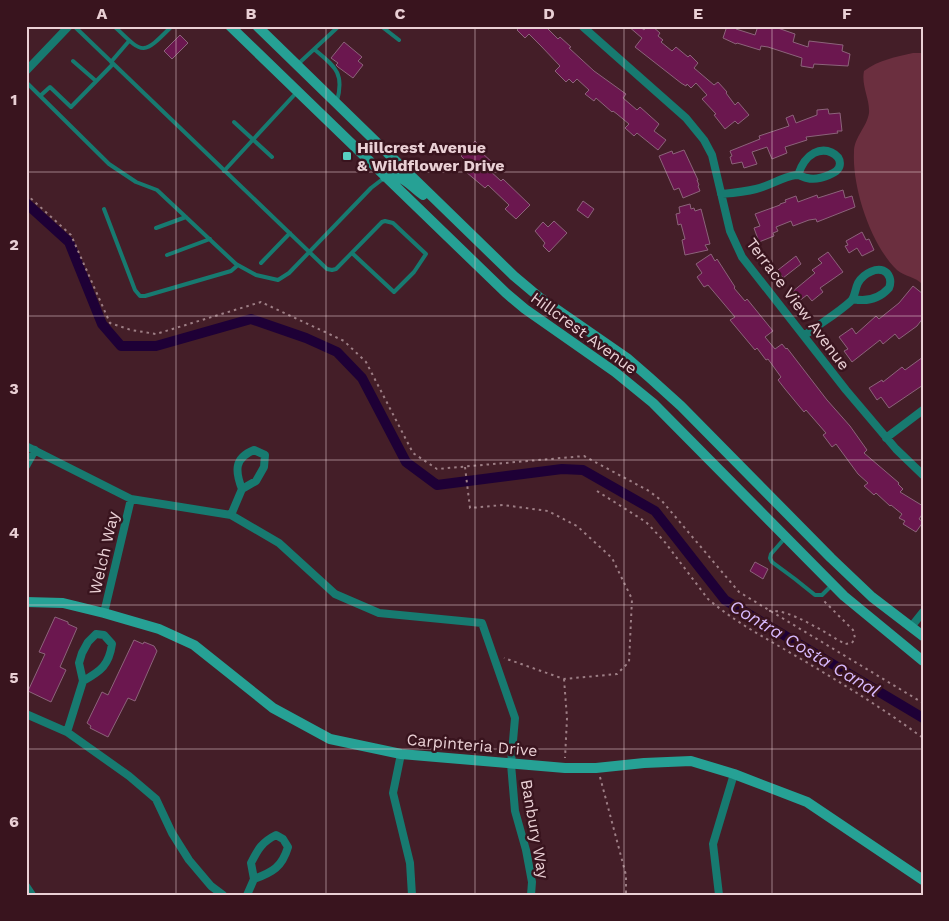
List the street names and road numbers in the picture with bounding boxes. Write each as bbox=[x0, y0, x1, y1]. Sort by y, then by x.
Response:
street label: Terrace View Avenue bbox=[742, 234, 854, 374]
street label: Hillcrest Avenue bbox=[527, 288, 641, 378]
street label: Welch Way bbox=[85, 509, 123, 596]
street label: Carpinteria Drive bbox=[406, 730, 538, 760]
street label: Banbury Way bbox=[517, 778, 553, 881]

